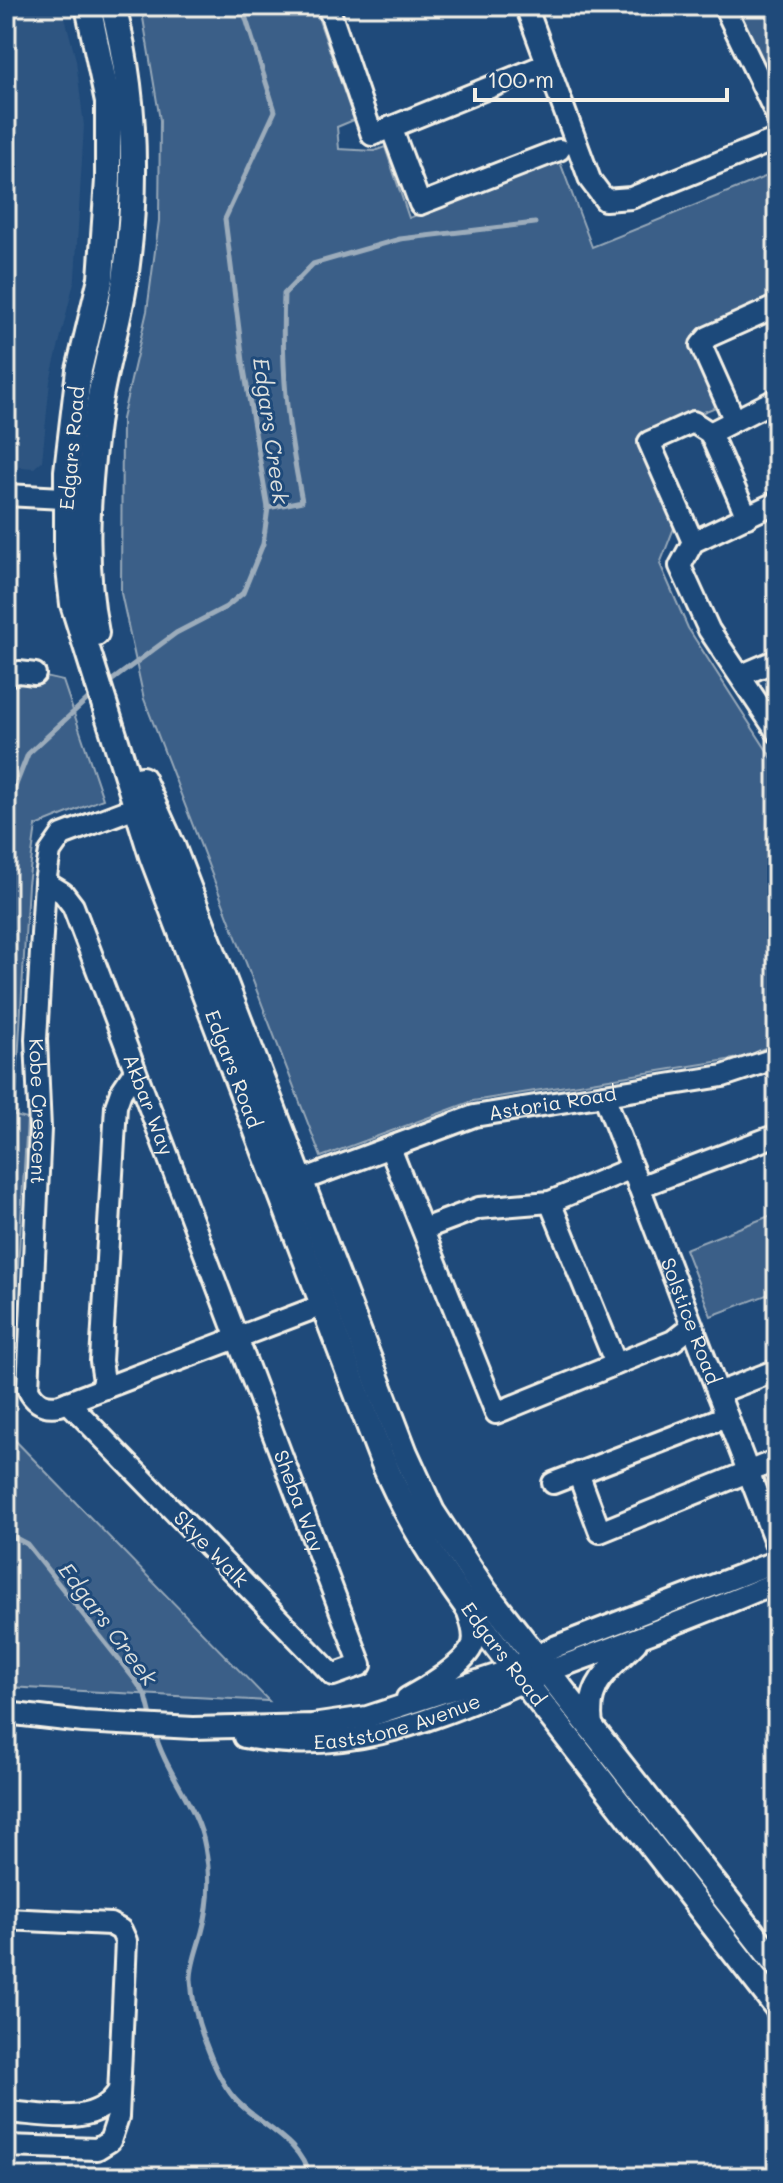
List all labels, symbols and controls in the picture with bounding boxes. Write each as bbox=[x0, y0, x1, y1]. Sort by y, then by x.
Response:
scale bar bbox=[475, 52, 727, 102]
text: 100 m bbox=[487, 63, 554, 94]
water label: Edgars Creek bbox=[247, 356, 296, 507]
street label: Edgars Road bbox=[53, 385, 89, 511]
street label: Edgars Road bbox=[200, 1006, 268, 1131]
street label: Kobe Crescent bbox=[24, 1038, 54, 1185]
street label: Akbar Way bbox=[118, 1050, 180, 1159]
street label: Astoria Road bbox=[486, 1079, 618, 1125]
street label: Solstice Road bbox=[655, 1254, 727, 1388]
street label: Sheba Way bbox=[269, 1446, 331, 1555]
street label: Skye Walk bbox=[169, 1504, 255, 1592]
water label: Edgars Creek bbox=[52, 1556, 165, 1692]
street label: Edgars Road bbox=[456, 1597, 552, 1711]
street label: Eaststone Avenue bbox=[313, 1687, 484, 1754]

